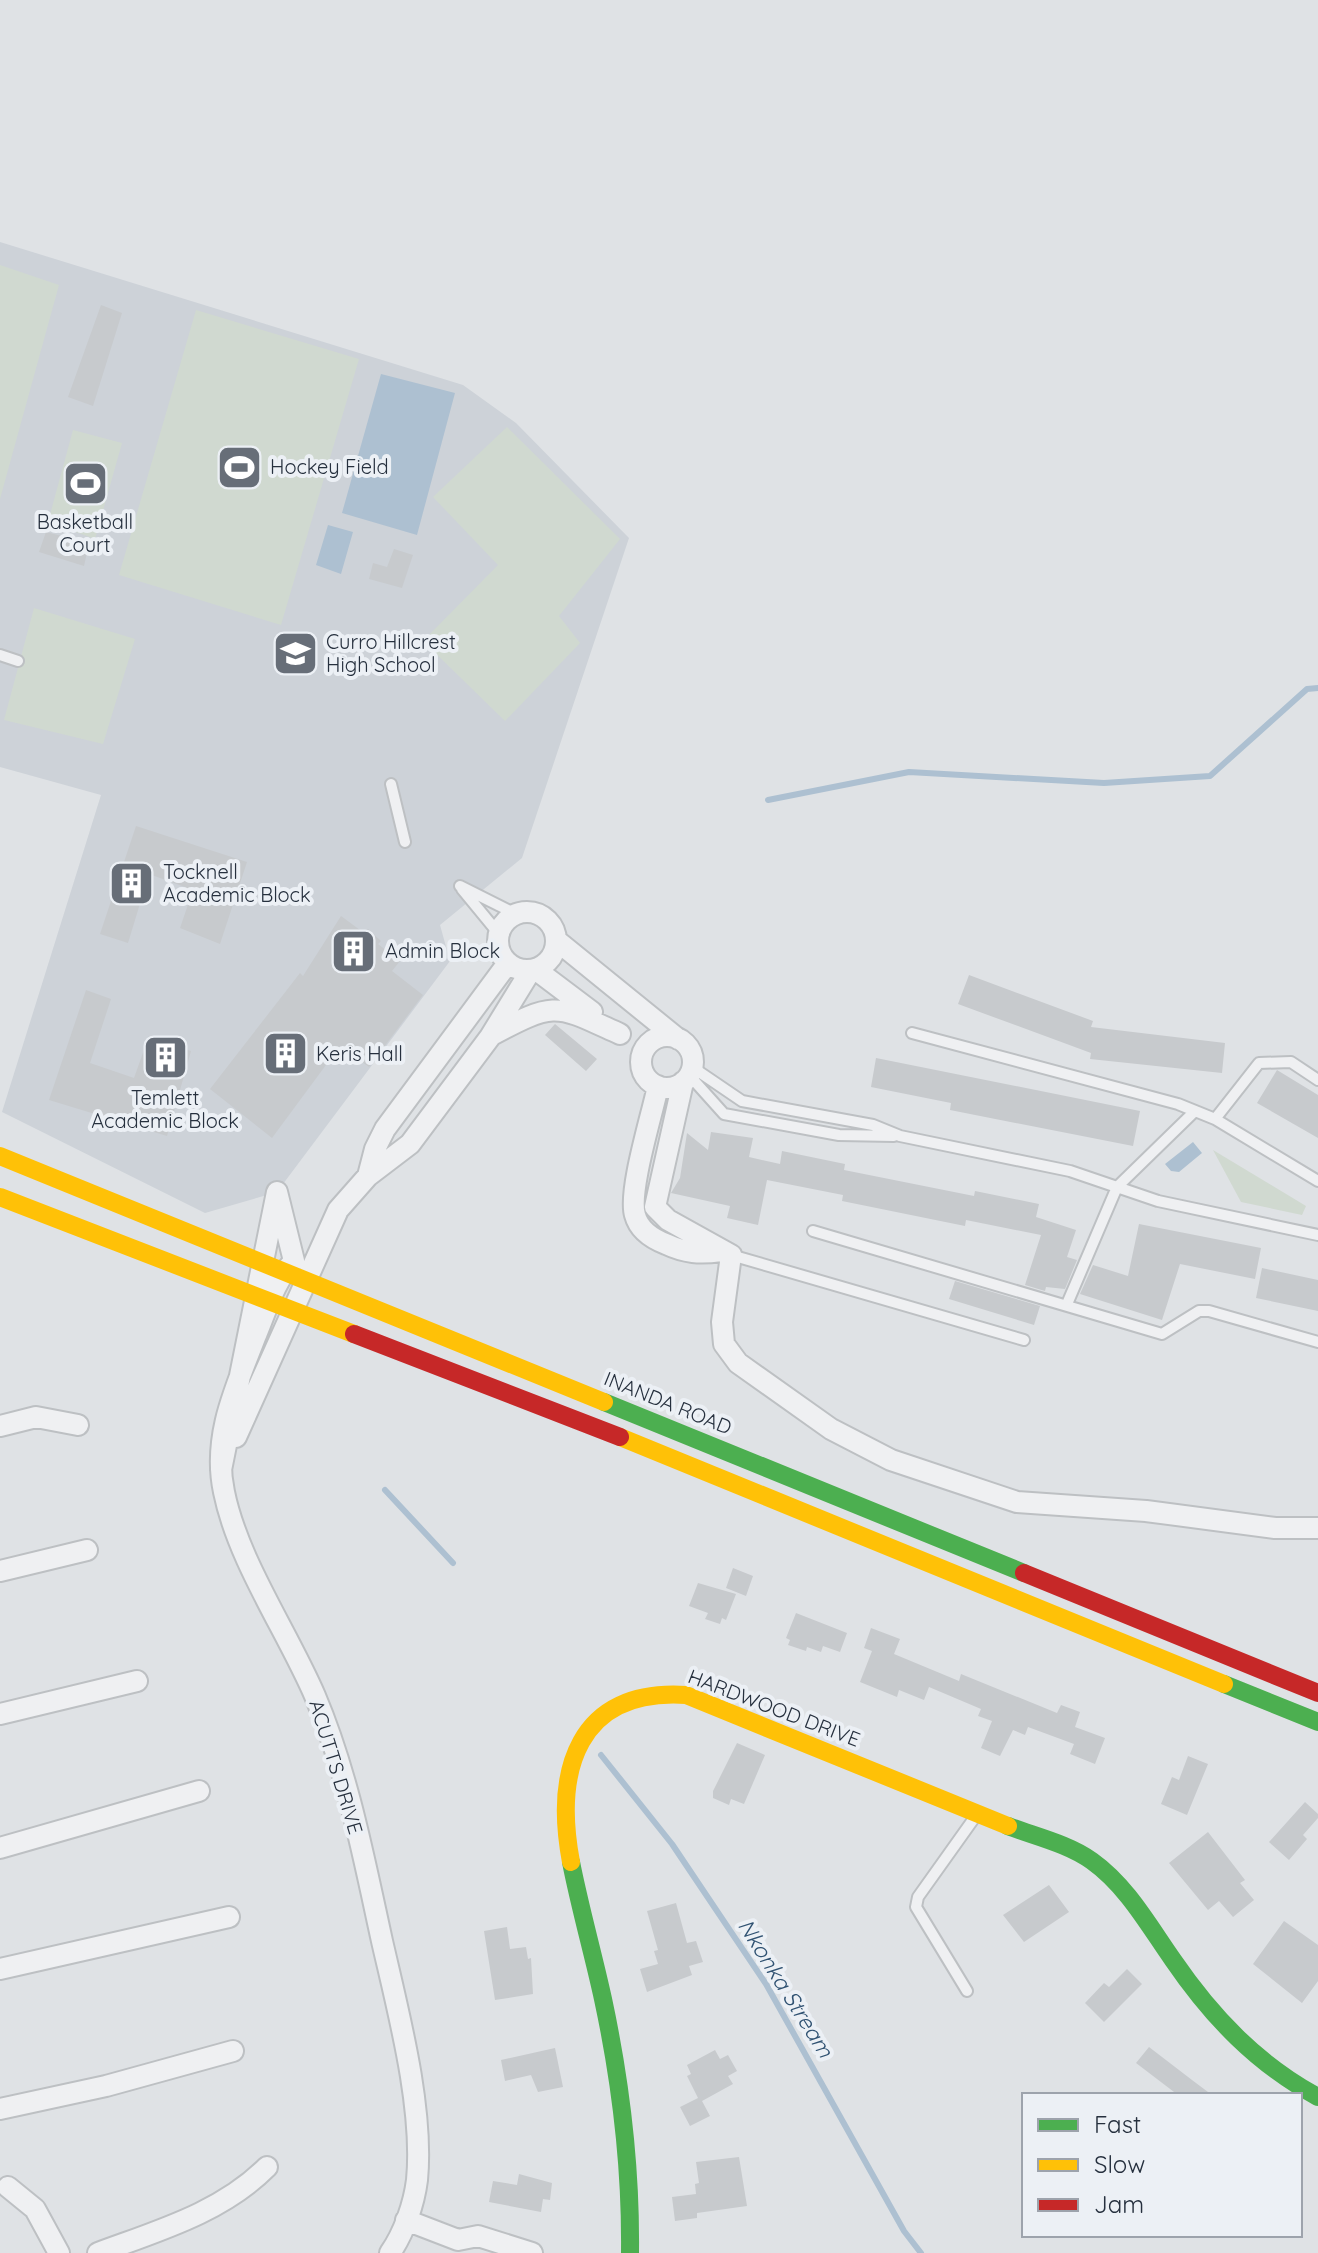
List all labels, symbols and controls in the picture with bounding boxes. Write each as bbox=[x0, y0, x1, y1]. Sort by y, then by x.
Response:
sports icon: Hockey Field bbox=[215, 443, 263, 491]
place label: Hockey Field bbox=[270, 454, 389, 479]
sports icon: Basketball Court bbox=[61, 459, 109, 507]
place label: Basketball Court bbox=[37, 509, 133, 557]
school or university icon: Curro Hillcrest High School bbox=[271, 629, 319, 677]
place label: Curro Hillcrest High School bbox=[326, 629, 456, 677]
place label: Tocknell Academic Block bbox=[163, 859, 311, 907]
building icon: Tocknell Academic Block bbox=[108, 860, 156, 908]
building icon: Admin Block bbox=[330, 927, 378, 975]
place label: Admin Block bbox=[385, 938, 500, 963]
building icon: Keris Hall bbox=[261, 1030, 309, 1078]
building icon: Temlett Academic Block bbox=[141, 1034, 189, 1082]
place label: Keris Hall bbox=[316, 1041, 403, 1066]
place label: Temlett Academic Block bbox=[91, 1085, 239, 1133]
street label: INANDA ROAD bbox=[601, 1366, 736, 1440]
street label: HARDWOOD DRIVE bbox=[685, 1663, 864, 1752]
street label: ACUTTS DRIVE bbox=[304, 1697, 369, 1837]
water label: Nkonka Stream bbox=[732, 1914, 840, 2063]
legend bbox=[1022, 2093, 1302, 2237]
text: Fast bbox=[1094, 2109, 1141, 2139]
text: Slow bbox=[1094, 2149, 1145, 2179]
text: Jam bbox=[1094, 2189, 1144, 2219]

